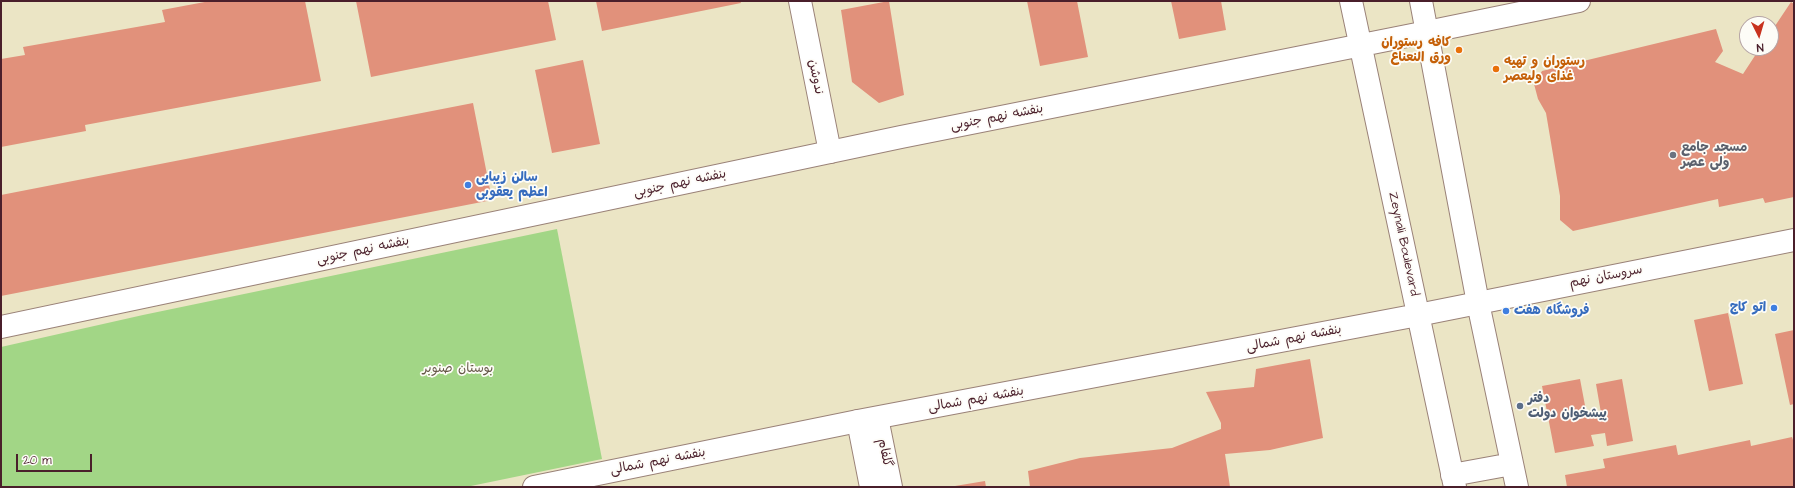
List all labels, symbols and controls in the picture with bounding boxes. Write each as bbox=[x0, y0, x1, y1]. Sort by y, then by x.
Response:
north arrow bbox=[1739, 16, 1779, 56]
place label: کافه رستوران ورق النعناع bbox=[1381, 35, 1451, 66]
text: N bbox=[1756, 40, 1764, 55]
marker: کافه رستوران ورق النعناع bbox=[1454, 45, 1464, 55]
place label: رستوران و تهیه غذای ولیعصر bbox=[1504, 54, 1585, 85]
street label: ندوشن bbox=[804, 58, 826, 96]
marker: رستوران و تهیه غذای ولیعصر bbox=[1491, 64, 1501, 74]
street label: بنفشه نهم جنوبی bbox=[949, 101, 1045, 135]
place label: مسجد جامع ولی عصر bbox=[1681, 140, 1747, 171]
marker: مسجد جامع ولی عصر bbox=[1668, 150, 1678, 160]
street label: بنفشه نهم جنوبی bbox=[632, 167, 728, 201]
place label: سالن زیبایی اعظم یعقوبی bbox=[476, 170, 548, 201]
marker: سالن زیبایی اعظم یعقوبی bbox=[463, 180, 473, 190]
street label: Zeynali Boulevard bbox=[1384, 190, 1422, 298]
street label: بنفشه نهم جنوبی bbox=[315, 234, 411, 268]
street label: سروستان نهم bbox=[1568, 262, 1644, 292]
place label: اتو کاج bbox=[1730, 300, 1766, 316]
place label: فروشگاه هفت bbox=[1514, 303, 1589, 319]
marker: اتو کاج bbox=[1769, 303, 1779, 313]
marker: فروشگاه هفت bbox=[1501, 306, 1511, 316]
street label: بنفشه نهم شمالی bbox=[1245, 322, 1343, 356]
park label: بوستان صنوبر bbox=[423, 361, 493, 377]
street label: بنفشه نهم شمالی bbox=[927, 384, 1025, 416]
place label: دفتر پیشخوان دولت bbox=[1528, 391, 1607, 422]
marker: دفتر پیشخوان دولت bbox=[1515, 401, 1525, 411]
street label: گلفام bbox=[874, 438, 894, 468]
street label: بنفشه نهم شمالی bbox=[609, 445, 707, 479]
scale bar bbox=[18, 446, 94, 472]
text: 20 m bbox=[23, 452, 52, 469]

